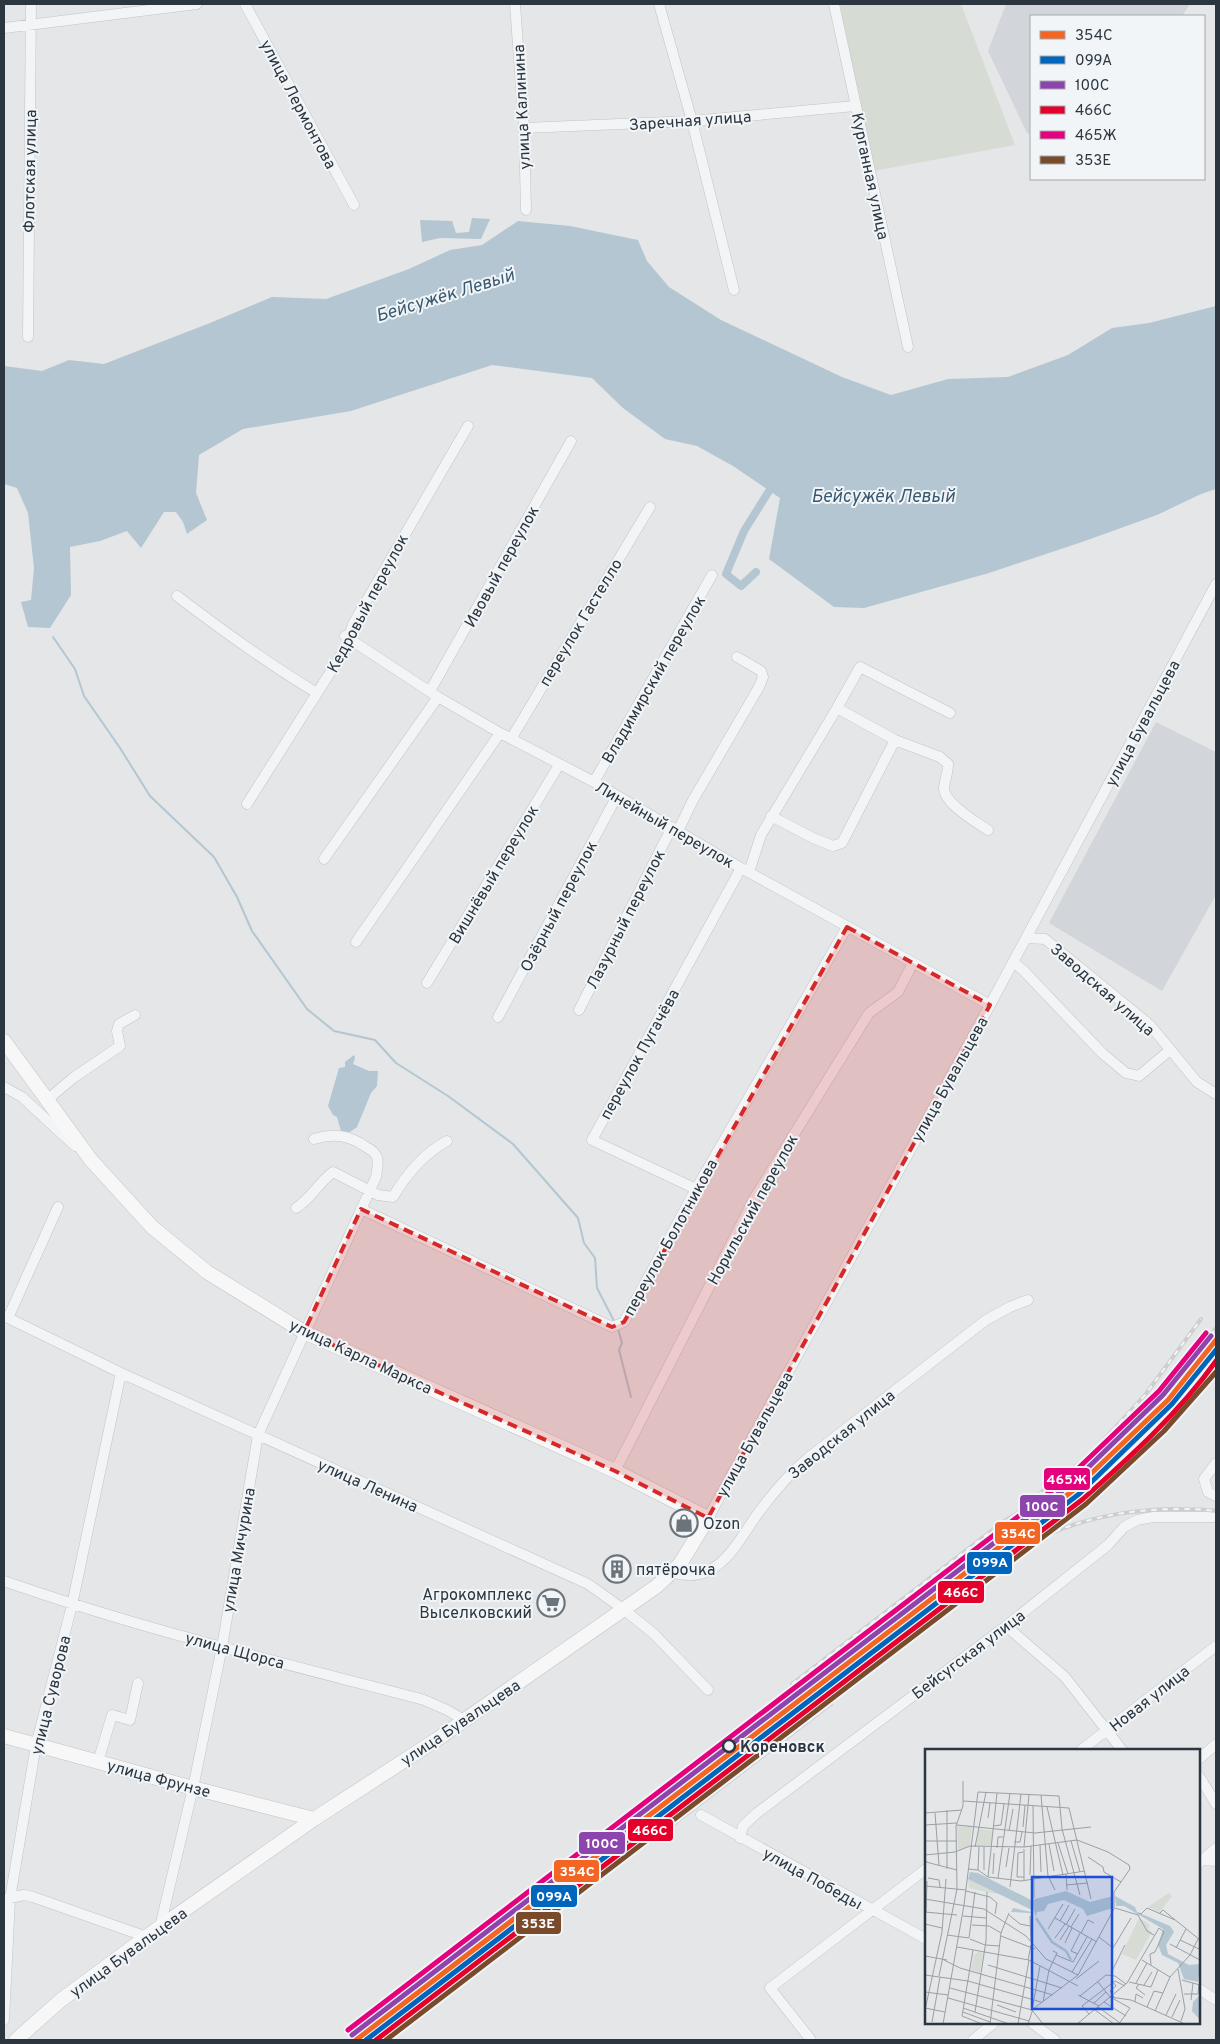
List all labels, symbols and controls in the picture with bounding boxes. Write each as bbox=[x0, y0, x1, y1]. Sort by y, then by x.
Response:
legend bbox=[1030, 15, 1205, 180]
text: 354С bbox=[1075, 27, 1113, 46]
street label: улица Лермонтова bbox=[255, 37, 340, 173]
street label: улица Калинина bbox=[510, 44, 536, 170]
text: 099А bbox=[1075, 52, 1112, 71]
text: 100C bbox=[1075, 77, 1109, 96]
text: 466С bbox=[1075, 102, 1112, 121]
street label: Заречная улица bbox=[628, 108, 752, 136]
street label: Флотская улица bbox=[20, 109, 42, 233]
street label: Курганная улица bbox=[846, 111, 892, 242]
text: 465Ж bbox=[1075, 127, 1117, 146]
text: 353Е bbox=[1075, 152, 1111, 171]
water label: Бейсужёк Левый bbox=[373, 264, 518, 328]
water label: Бейсужёк Левый bbox=[811, 486, 955, 509]
street label: Ивовый переулок bbox=[461, 503, 544, 631]
street label: Кедровый переулок bbox=[324, 531, 414, 677]
street label: переулок Гастелло bbox=[536, 555, 628, 691]
street label: Владимирский переулок bbox=[598, 592, 711, 768]
street label: улица Бувальцева bbox=[1102, 657, 1186, 791]
street label: Линейный переулок bbox=[591, 778, 737, 874]
street label: Вишнёвый переулок bbox=[445, 802, 544, 948]
street label: Озёрный переулок bbox=[517, 838, 603, 976]
street label: Лазурный переулок bbox=[583, 847, 671, 993]
street label: Заводская улица bbox=[1045, 940, 1158, 1041]
street label: переулок Пугачёва bbox=[597, 986, 685, 1124]
street label: улица Бувальцева bbox=[908, 1014, 994, 1146]
street label: Норильский переулок bbox=[704, 1131, 804, 1289]
street label: переулок Болотникова bbox=[620, 1156, 723, 1320]
street label: улица Карла Маркса bbox=[285, 1316, 435, 1400]
street label: улица Бувальцева bbox=[713, 1369, 799, 1501]
street label: Заводская улица bbox=[785, 1386, 900, 1485]
street label: улица Ленина bbox=[314, 1456, 421, 1518]
line badge: 465Ж bbox=[1043, 1467, 1091, 1491]
text: 465Ж bbox=[1047, 1472, 1088, 1489]
street label: улица Мичурина bbox=[219, 1486, 261, 1614]
line badge: 100C bbox=[1019, 1494, 1066, 1518]
text: 100C bbox=[1025, 1499, 1059, 1516]
shop icon: Ozon bbox=[669, 1508, 699, 1538]
place label: Ozon bbox=[703, 1515, 740, 1535]
line badge: 354С bbox=[994, 1521, 1041, 1545]
text: 354С bbox=[1000, 1526, 1036, 1543]
line badge: 099А bbox=[966, 1551, 1013, 1575]
building icon: пятёрочка bbox=[602, 1554, 632, 1584]
text: 099А bbox=[972, 1555, 1008, 1572]
place label: пятёрочка bbox=[636, 1561, 715, 1581]
line badge: 466С bbox=[937, 1580, 985, 1604]
text: 466С bbox=[943, 1585, 979, 1602]
place label: Агрокомплекс Выселковский bbox=[419, 1586, 532, 1624]
supermarket icon: Агрокомплекс Выселковский bbox=[536, 1588, 566, 1618]
street label: Бейсугская улица bbox=[909, 1606, 1030, 1705]
street label: улица Щорса bbox=[183, 1629, 286, 1675]
street label: улица Суворова bbox=[27, 1634, 76, 1757]
street label: Новая улица bbox=[1106, 1662, 1194, 1737]
street label: улица Бувальцева bbox=[397, 1676, 525, 1771]
place label: Кореновск bbox=[740, 1738, 825, 1758]
marker: Кореновск bbox=[722, 1739, 736, 1753]
inset map bbox=[925, 1749, 1200, 2024]
street label: улица Фрунзе bbox=[104, 1756, 213, 1803]
line badge: 466С bbox=[627, 1818, 674, 1842]
text: 466С bbox=[632, 1823, 668, 1840]
line badge: 100C bbox=[578, 1831, 626, 1855]
text: 100C bbox=[585, 1836, 619, 1853]
street label: улица Победы bbox=[759, 1844, 865, 1915]
line badge: 354С bbox=[553, 1859, 600, 1883]
text: 354С bbox=[559, 1864, 595, 1881]
line badge: 099А bbox=[530, 1884, 578, 1908]
text: 099А bbox=[536, 1889, 572, 1906]
street label: улица Бувальцева bbox=[67, 1904, 192, 2003]
line badge: 353Е bbox=[515, 1911, 562, 1935]
text: 353Е bbox=[521, 1916, 555, 1933]

